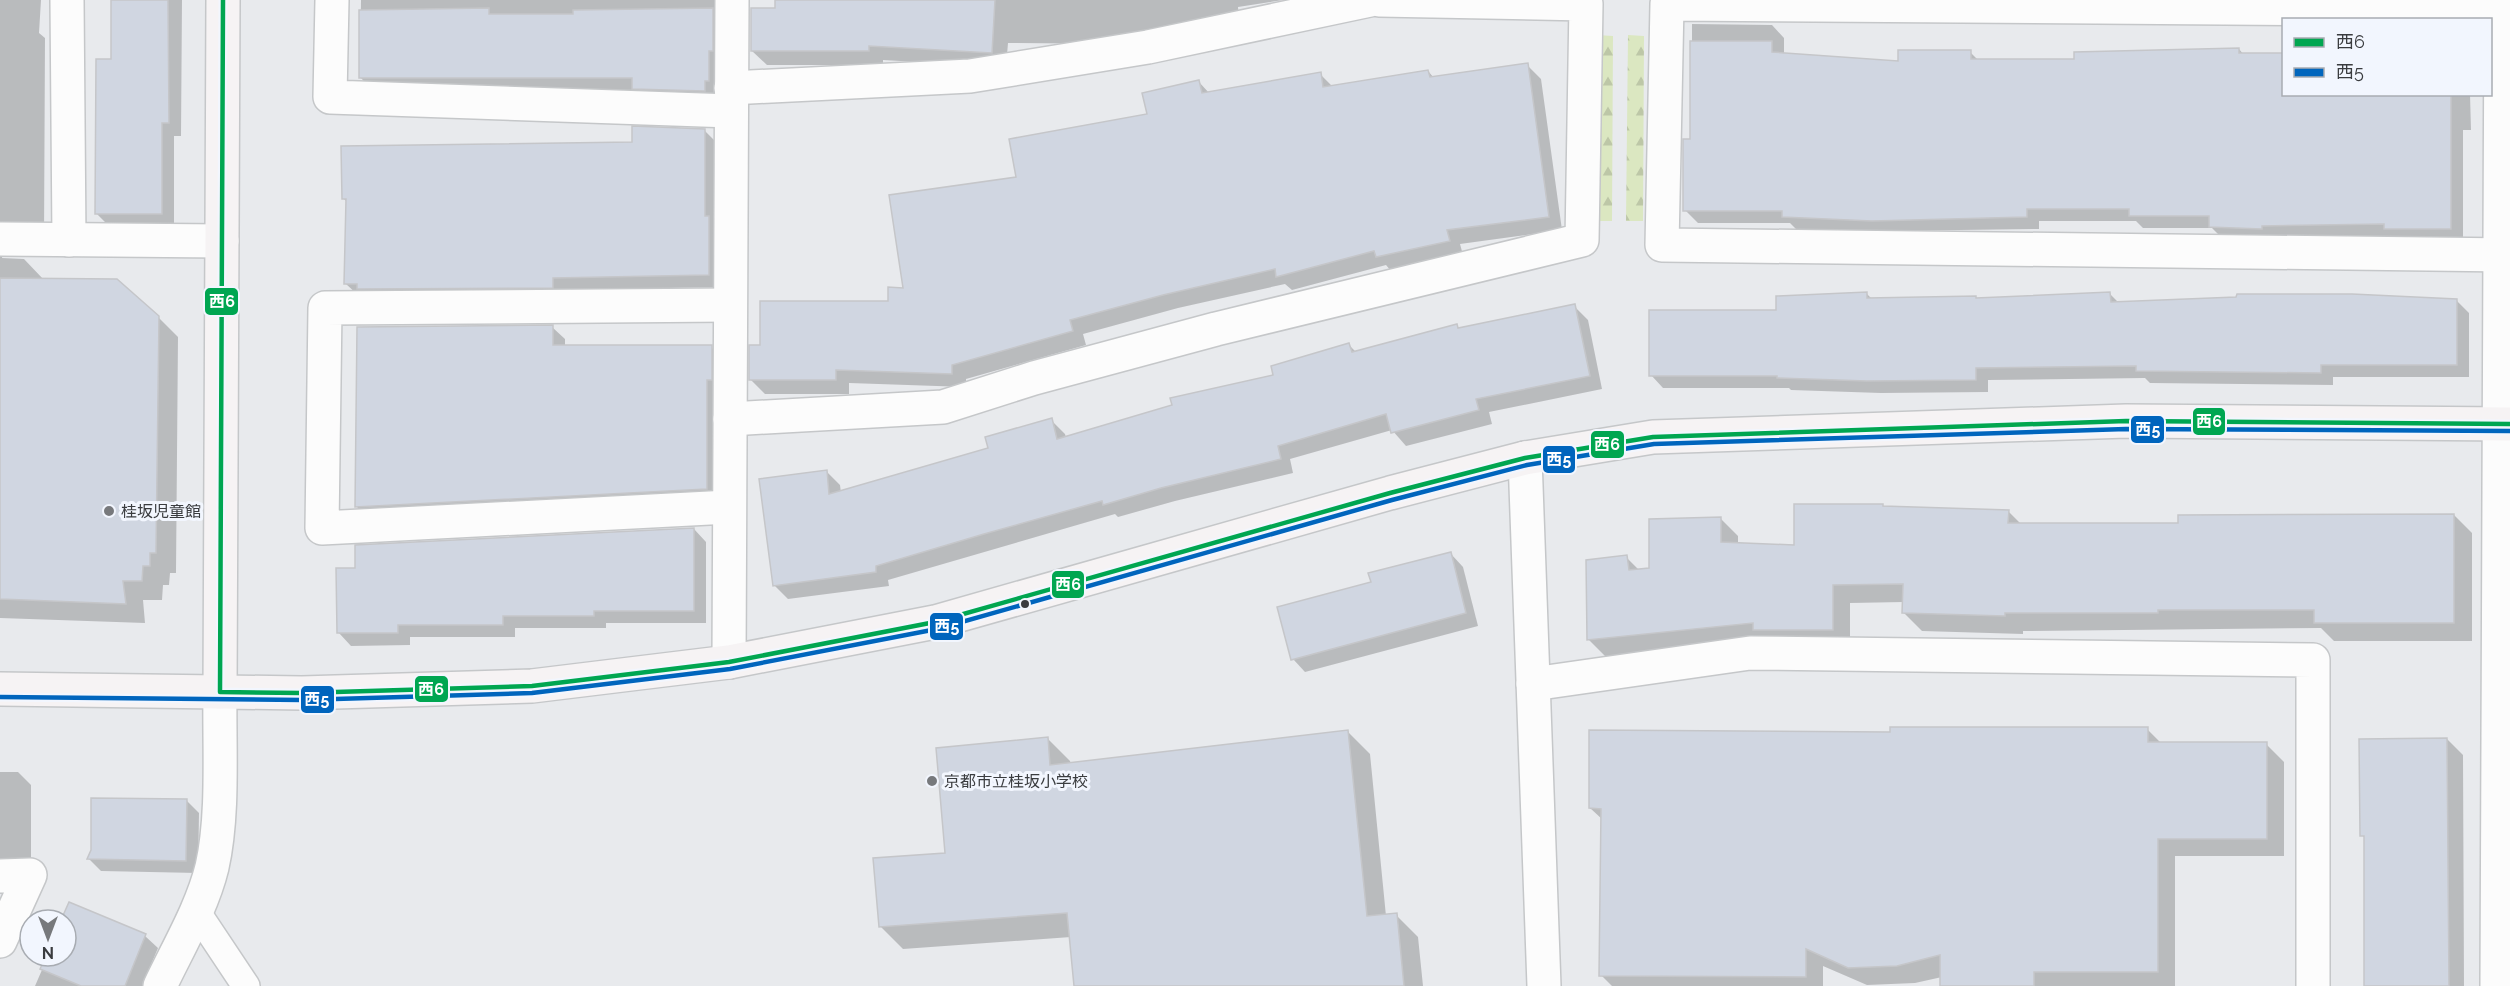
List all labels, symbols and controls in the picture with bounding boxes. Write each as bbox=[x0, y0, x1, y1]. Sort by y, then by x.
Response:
legend bbox=[2282, 18, 2492, 96]
text: 西6 bbox=[2336, 31, 2365, 52]
text: 西5 bbox=[2336, 61, 2364, 82]
line badge: 西6 bbox=[204, 287, 239, 316]
text: 西6 bbox=[209, 292, 235, 311]
line badge: 西6 bbox=[2192, 407, 2226, 436]
text: 西6 bbox=[2196, 412, 2222, 431]
line badge: 西5 bbox=[2130, 415, 2165, 444]
text: 西5 bbox=[2136, 420, 2161, 439]
line badge: 西6 bbox=[1590, 430, 1625, 459]
text: 西6 bbox=[1594, 435, 1620, 454]
line badge: 西5 bbox=[1542, 445, 1576, 474]
text: 西5 bbox=[1547, 450, 1572, 469]
place label: 桂坂児童館 bbox=[121, 502, 201, 521]
marker: 桂坂児童館 bbox=[102, 504, 116, 518]
line badge: 西6 bbox=[1051, 570, 1085, 599]
text: 西6 bbox=[1055, 575, 1081, 594]
unlabelled marker bbox=[1019, 598, 1031, 610]
line badge: 西5 bbox=[929, 612, 964, 641]
text: 西5 bbox=[935, 617, 960, 636]
line badge: 西6 bbox=[414, 675, 449, 703]
text: 西6 bbox=[418, 680, 444, 699]
line badge: 西5 bbox=[300, 685, 335, 714]
text: 西5 bbox=[305, 690, 330, 709]
place label: 京都市立桂坂小学校 bbox=[944, 772, 1088, 791]
marker: 京都市立桂坂小学校 bbox=[925, 774, 939, 788]
north arrow bbox=[18, 908, 78, 968]
text: N bbox=[42, 943, 54, 962]

